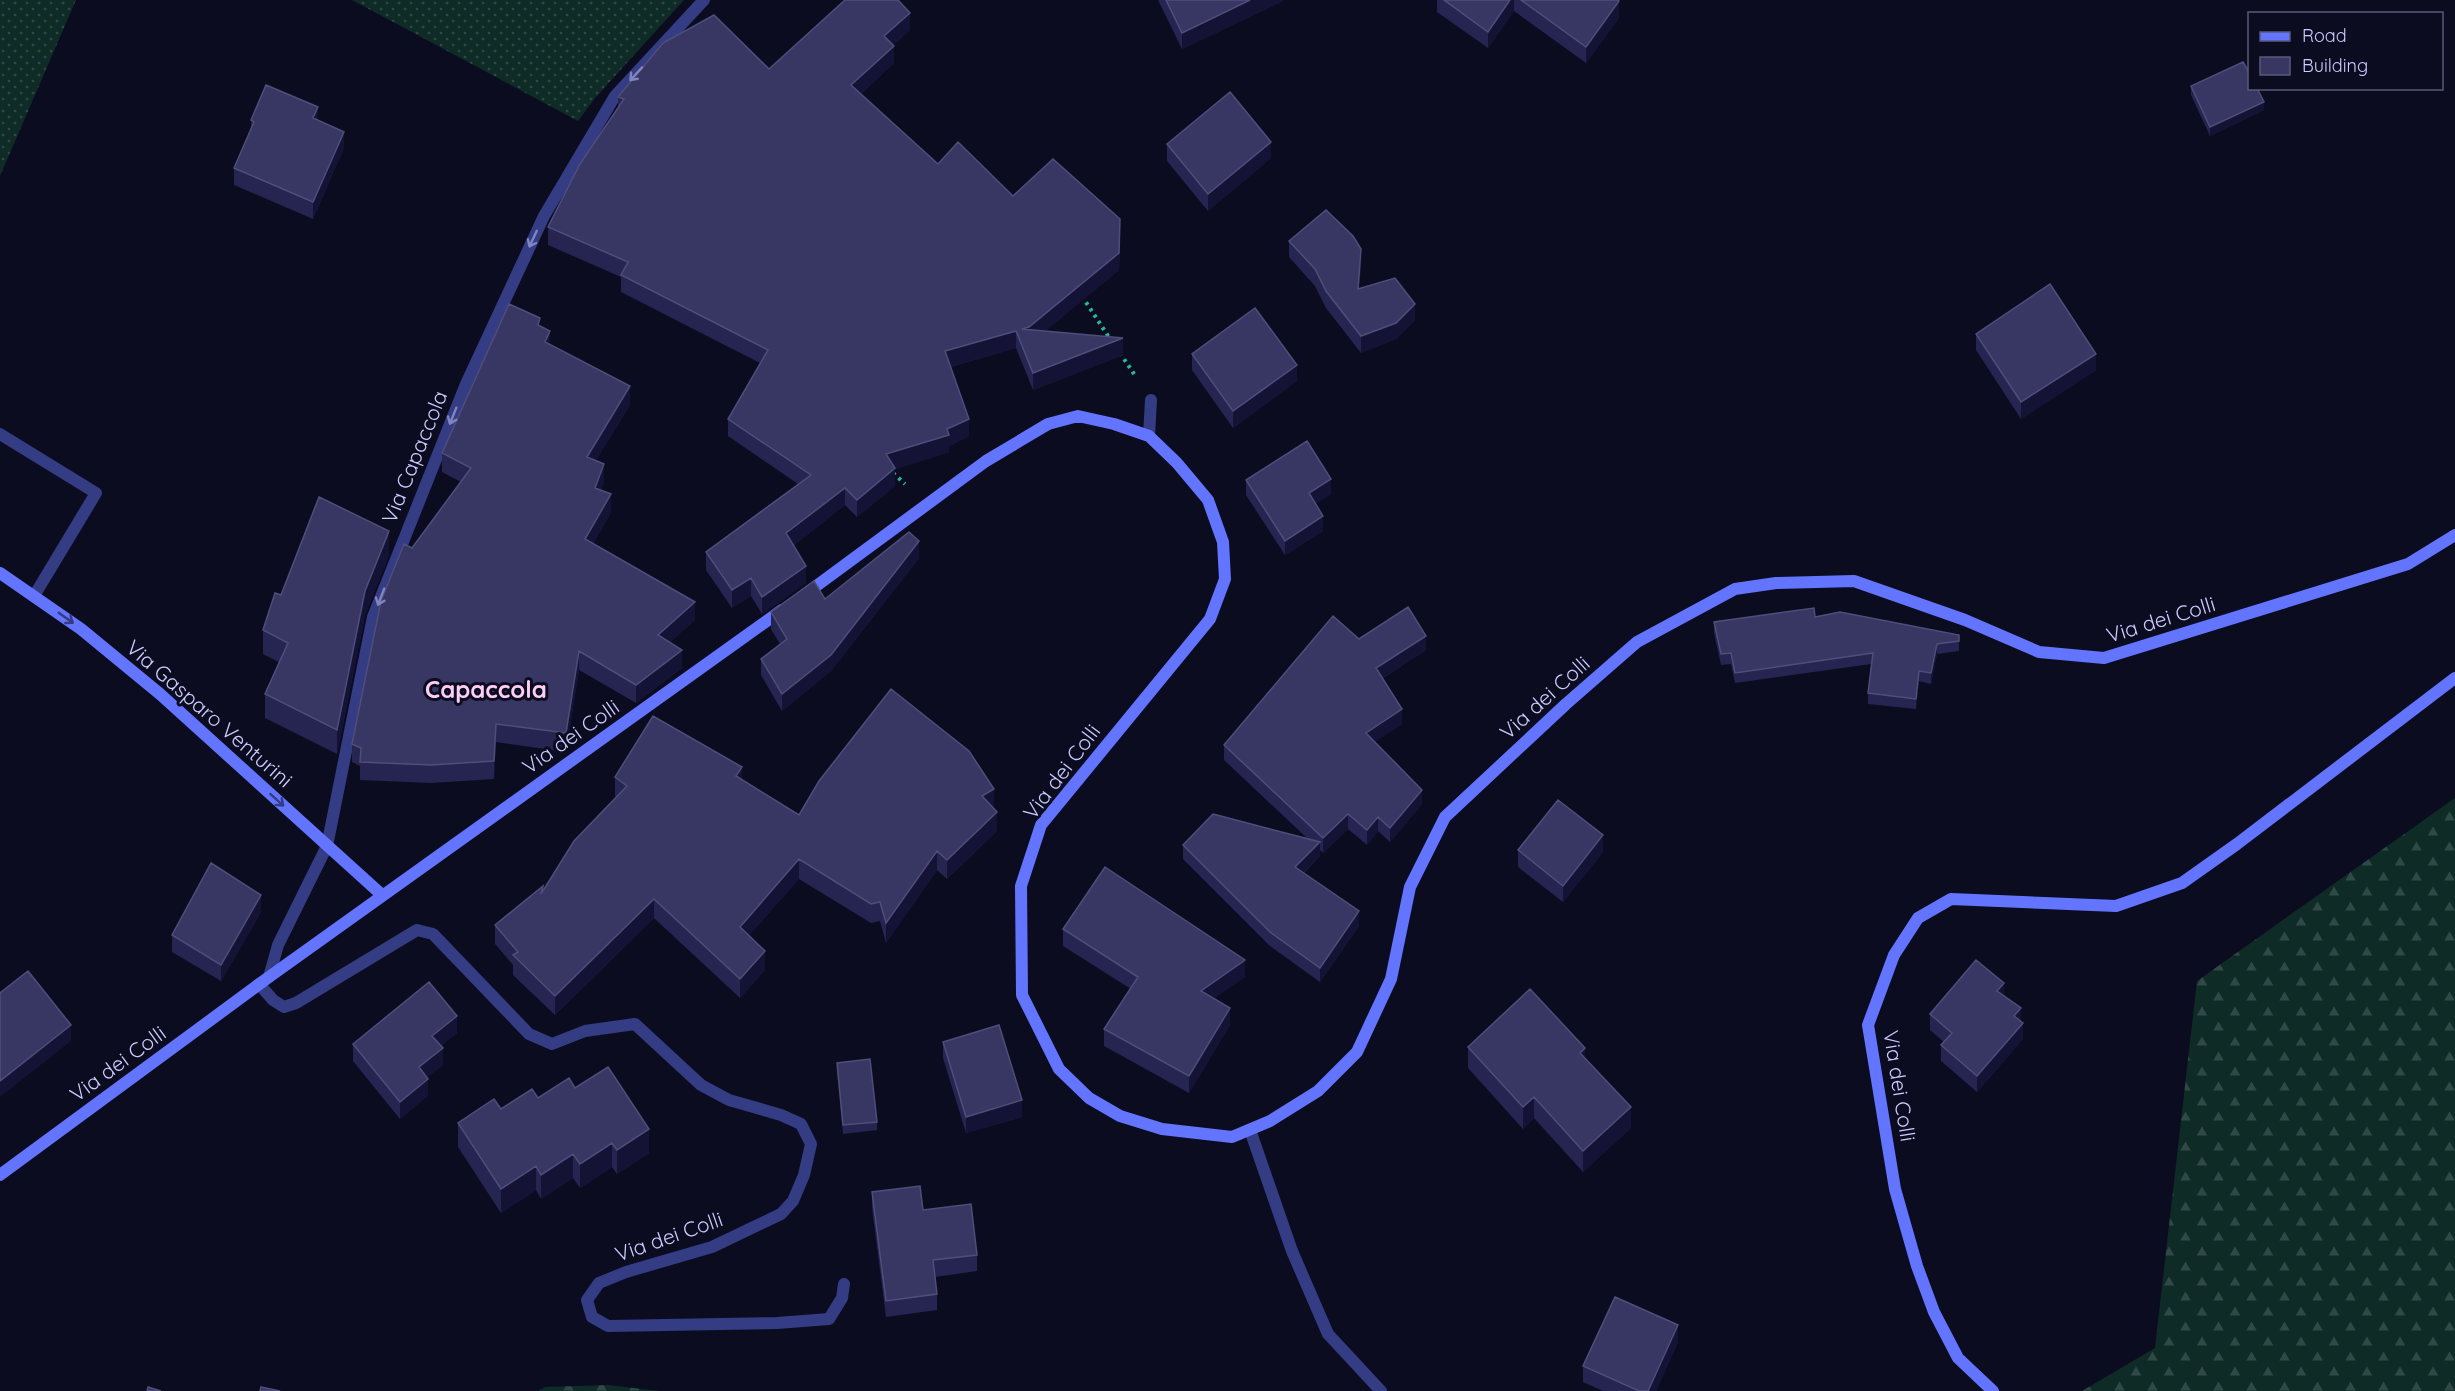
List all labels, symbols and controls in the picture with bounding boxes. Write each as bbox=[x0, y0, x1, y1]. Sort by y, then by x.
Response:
legend bbox=[2248, 12, 2443, 90]
text: Road bbox=[2302, 24, 2347, 47]
text: Building bbox=[2302, 54, 2368, 77]
one-way arrow bbox=[629, 66, 643, 81]
one-way arrow bbox=[527, 229, 539, 247]
street label: Via Capaccola bbox=[376, 386, 453, 527]
one-way arrow bbox=[447, 406, 458, 425]
one-way arrow bbox=[374, 587, 385, 606]
street label: Via dei Colli bbox=[2103, 590, 2218, 648]
one-way arrow bbox=[57, 612, 73, 624]
street label: Via Gasparo Venturini bbox=[121, 634, 298, 792]
street label: Via dei Colli bbox=[1494, 650, 1595, 744]
district label: Capaccola bbox=[425, 674, 547, 704]
street label: Via dei Colli bbox=[517, 693, 624, 779]
street label: Via dei Colli bbox=[1017, 719, 1105, 824]
one-way arrow bbox=[269, 793, 284, 807]
street label: Via dei Colli bbox=[64, 1020, 170, 1107]
street label: Via dei Colli bbox=[1878, 1028, 1922, 1143]
street label: Via dei Colli bbox=[611, 1205, 726, 1267]

